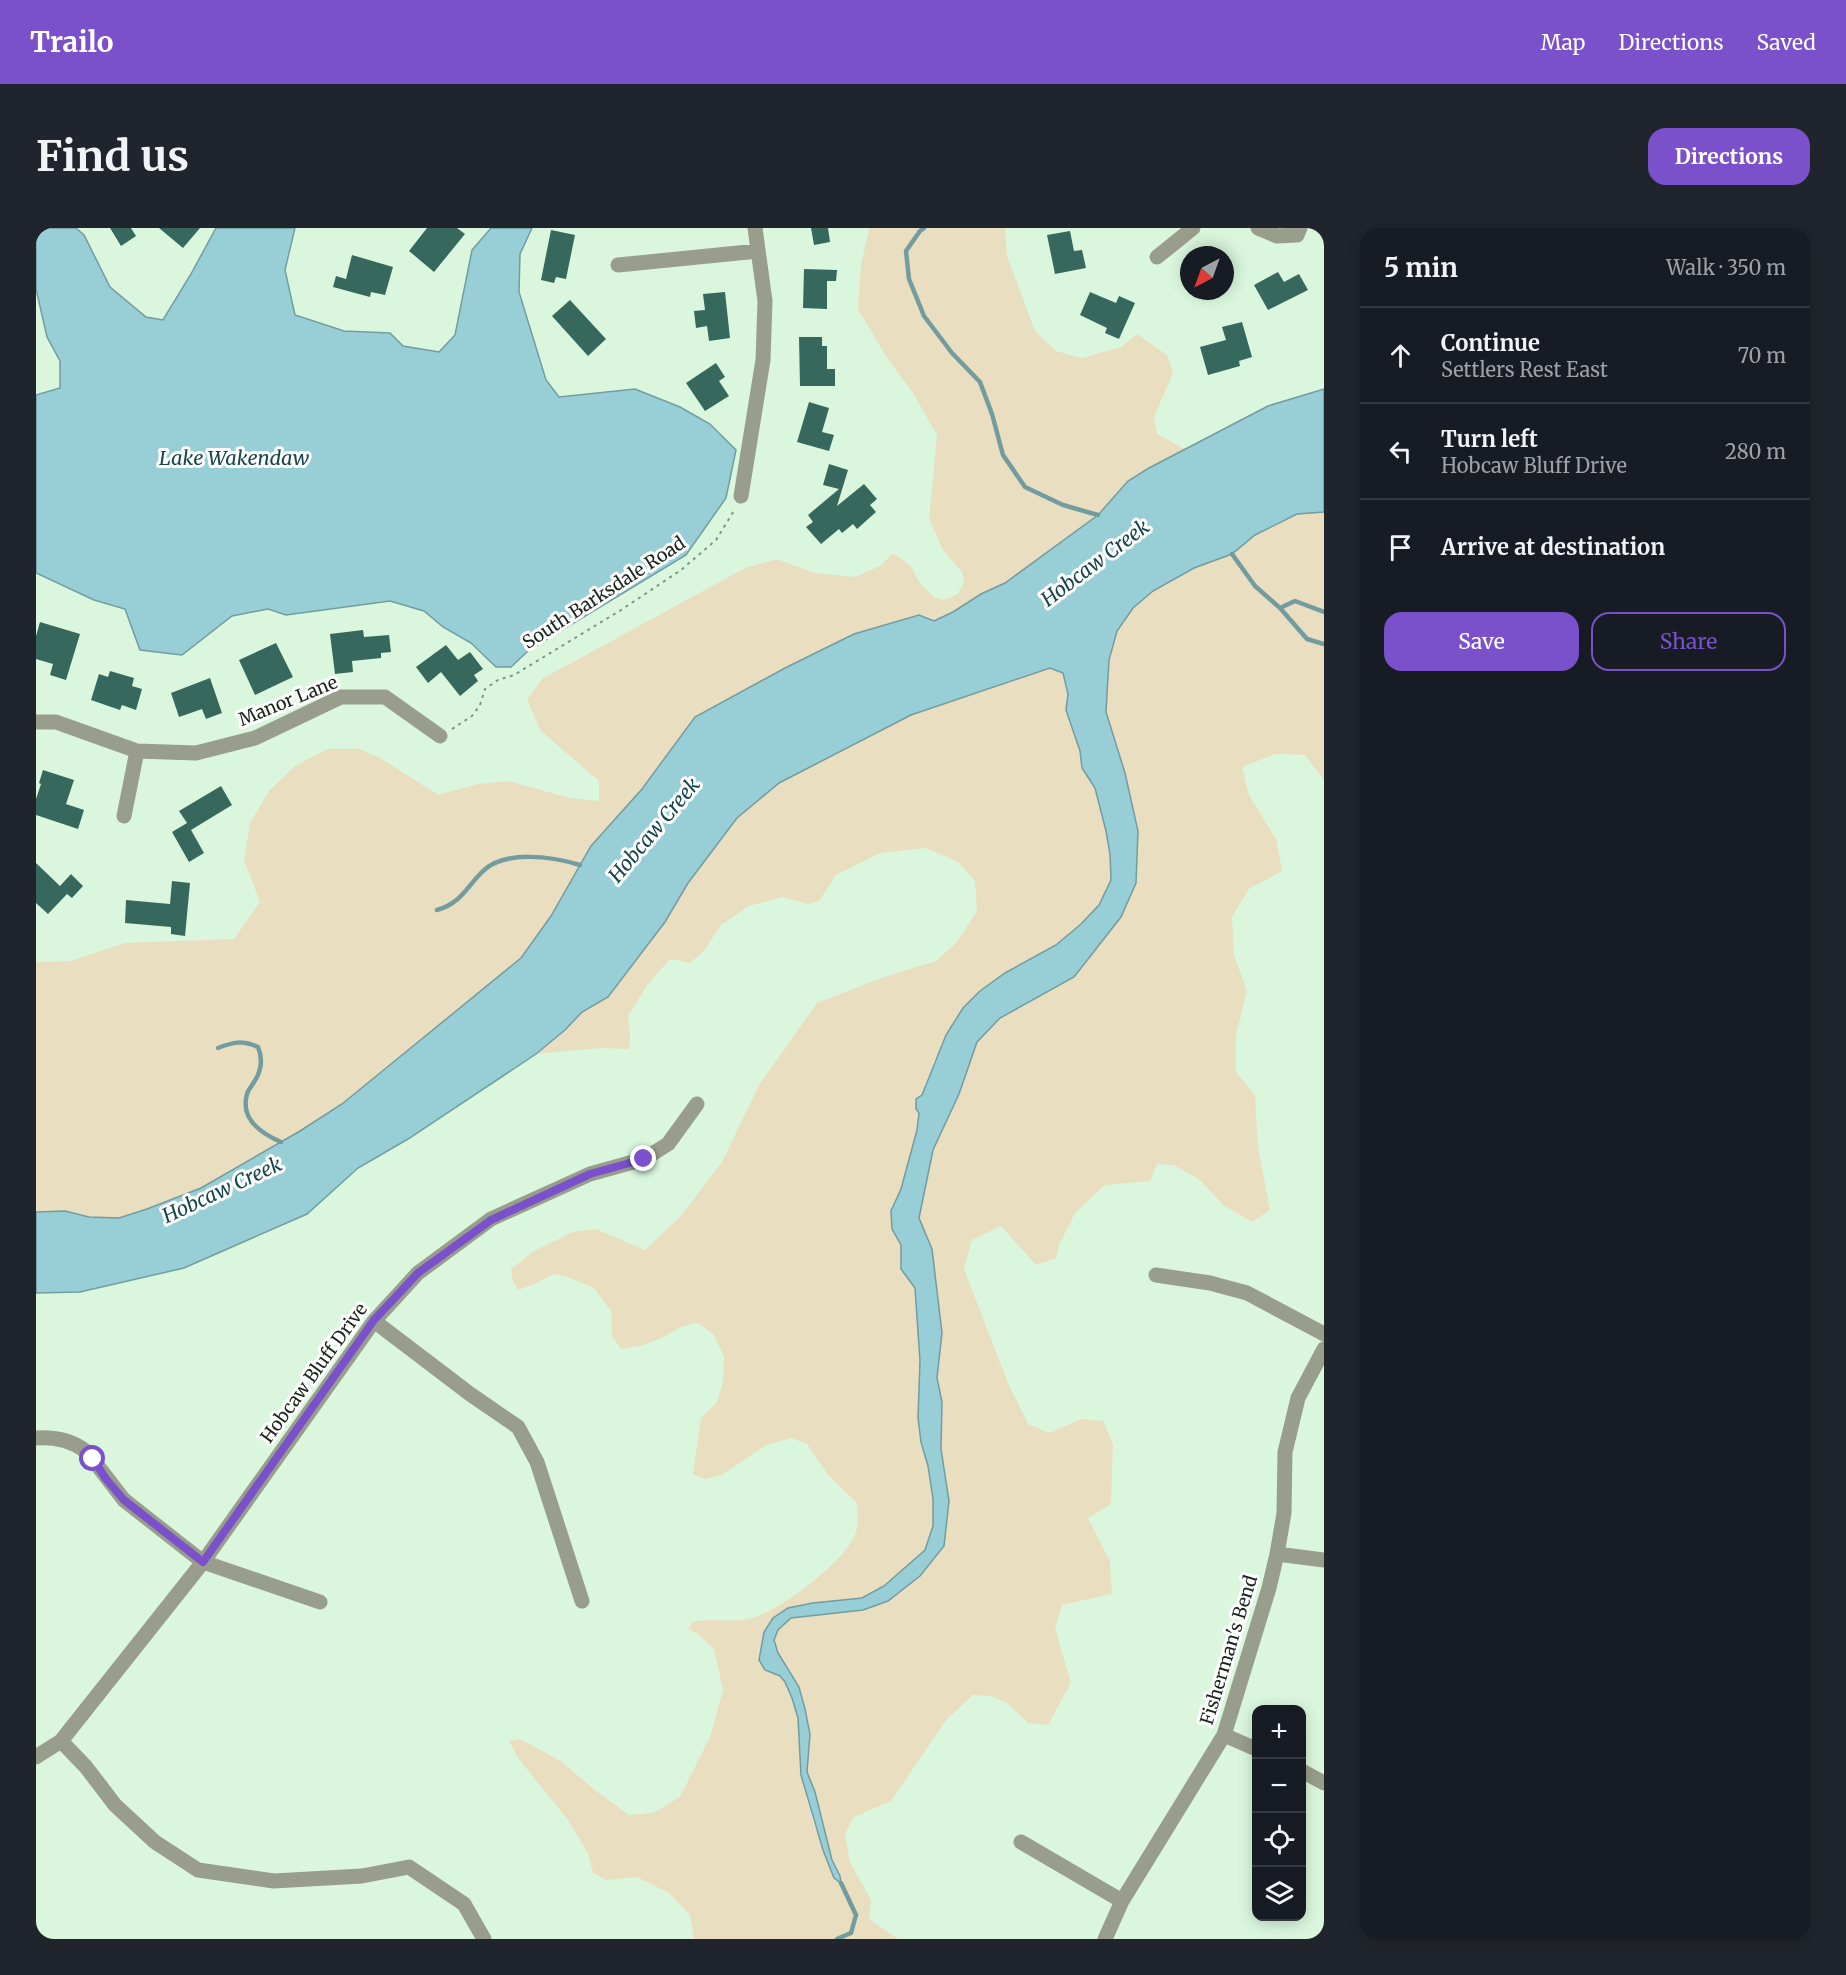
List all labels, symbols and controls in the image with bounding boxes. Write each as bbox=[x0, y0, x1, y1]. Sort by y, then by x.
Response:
text: Trailo bbox=[30, 24, 114, 60]
text: Map bbox=[1541, 29, 1585, 56]
text: Directions bbox=[1618, 29, 1723, 56]
text: Saved bbox=[1756, 29, 1816, 56]
button: Directions bbox=[1648, 128, 1810, 185]
text: Find us bbox=[36, 130, 189, 182]
north arrow bbox=[1180, 246, 1234, 300]
text: 5 min bbox=[1384, 251, 1458, 284]
text: Walk · 350 m bbox=[1666, 255, 1786, 280]
text: Continue bbox=[1441, 329, 1540, 357]
icon: ahead bbox=[1384, 339, 1417, 372]
text: 70 m bbox=[1738, 343, 1786, 368]
text: Settlers Rest East bbox=[1441, 357, 1608, 382]
text: Turn left bbox=[1441, 425, 1538, 453]
icon: left bbox=[1384, 435, 1417, 468]
text: 280 m bbox=[1725, 439, 1786, 464]
water label: Lake Wakendaw bbox=[159, 445, 310, 470]
text: Hobcaw Bluff Drive bbox=[1441, 453, 1627, 478]
water label: Hobcaw Creek bbox=[1035, 514, 1154, 612]
street label: South Barksdale Road bbox=[518, 531, 690, 654]
icon: arrive bbox=[1384, 531, 1417, 564]
text: Arrive at destination bbox=[1441, 533, 1665, 561]
button: Save bbox=[1384, 612, 1579, 671]
button: Share bbox=[1591, 612, 1786, 671]
street label: Manor Lane bbox=[235, 670, 341, 731]
water label: Hobcaw Creek bbox=[602, 772, 705, 888]
route end bbox=[630, 1145, 656, 1171]
water label: Hobcaw Creek bbox=[157, 1151, 286, 1229]
street label: Hobcaw Bluff Drive bbox=[255, 1298, 372, 1447]
route start bbox=[79, 1445, 105, 1471]
street label: Fisherman's Bend bbox=[1195, 1572, 1262, 1727]
map controls bbox=[1252, 1705, 1306, 1921]
button: + bbox=[1252, 1705, 1306, 1759]
button: − bbox=[1252, 1759, 1306, 1813]
button: locate bbox=[1252, 1813, 1306, 1867]
button: layers bbox=[1252, 1867, 1306, 1921]

